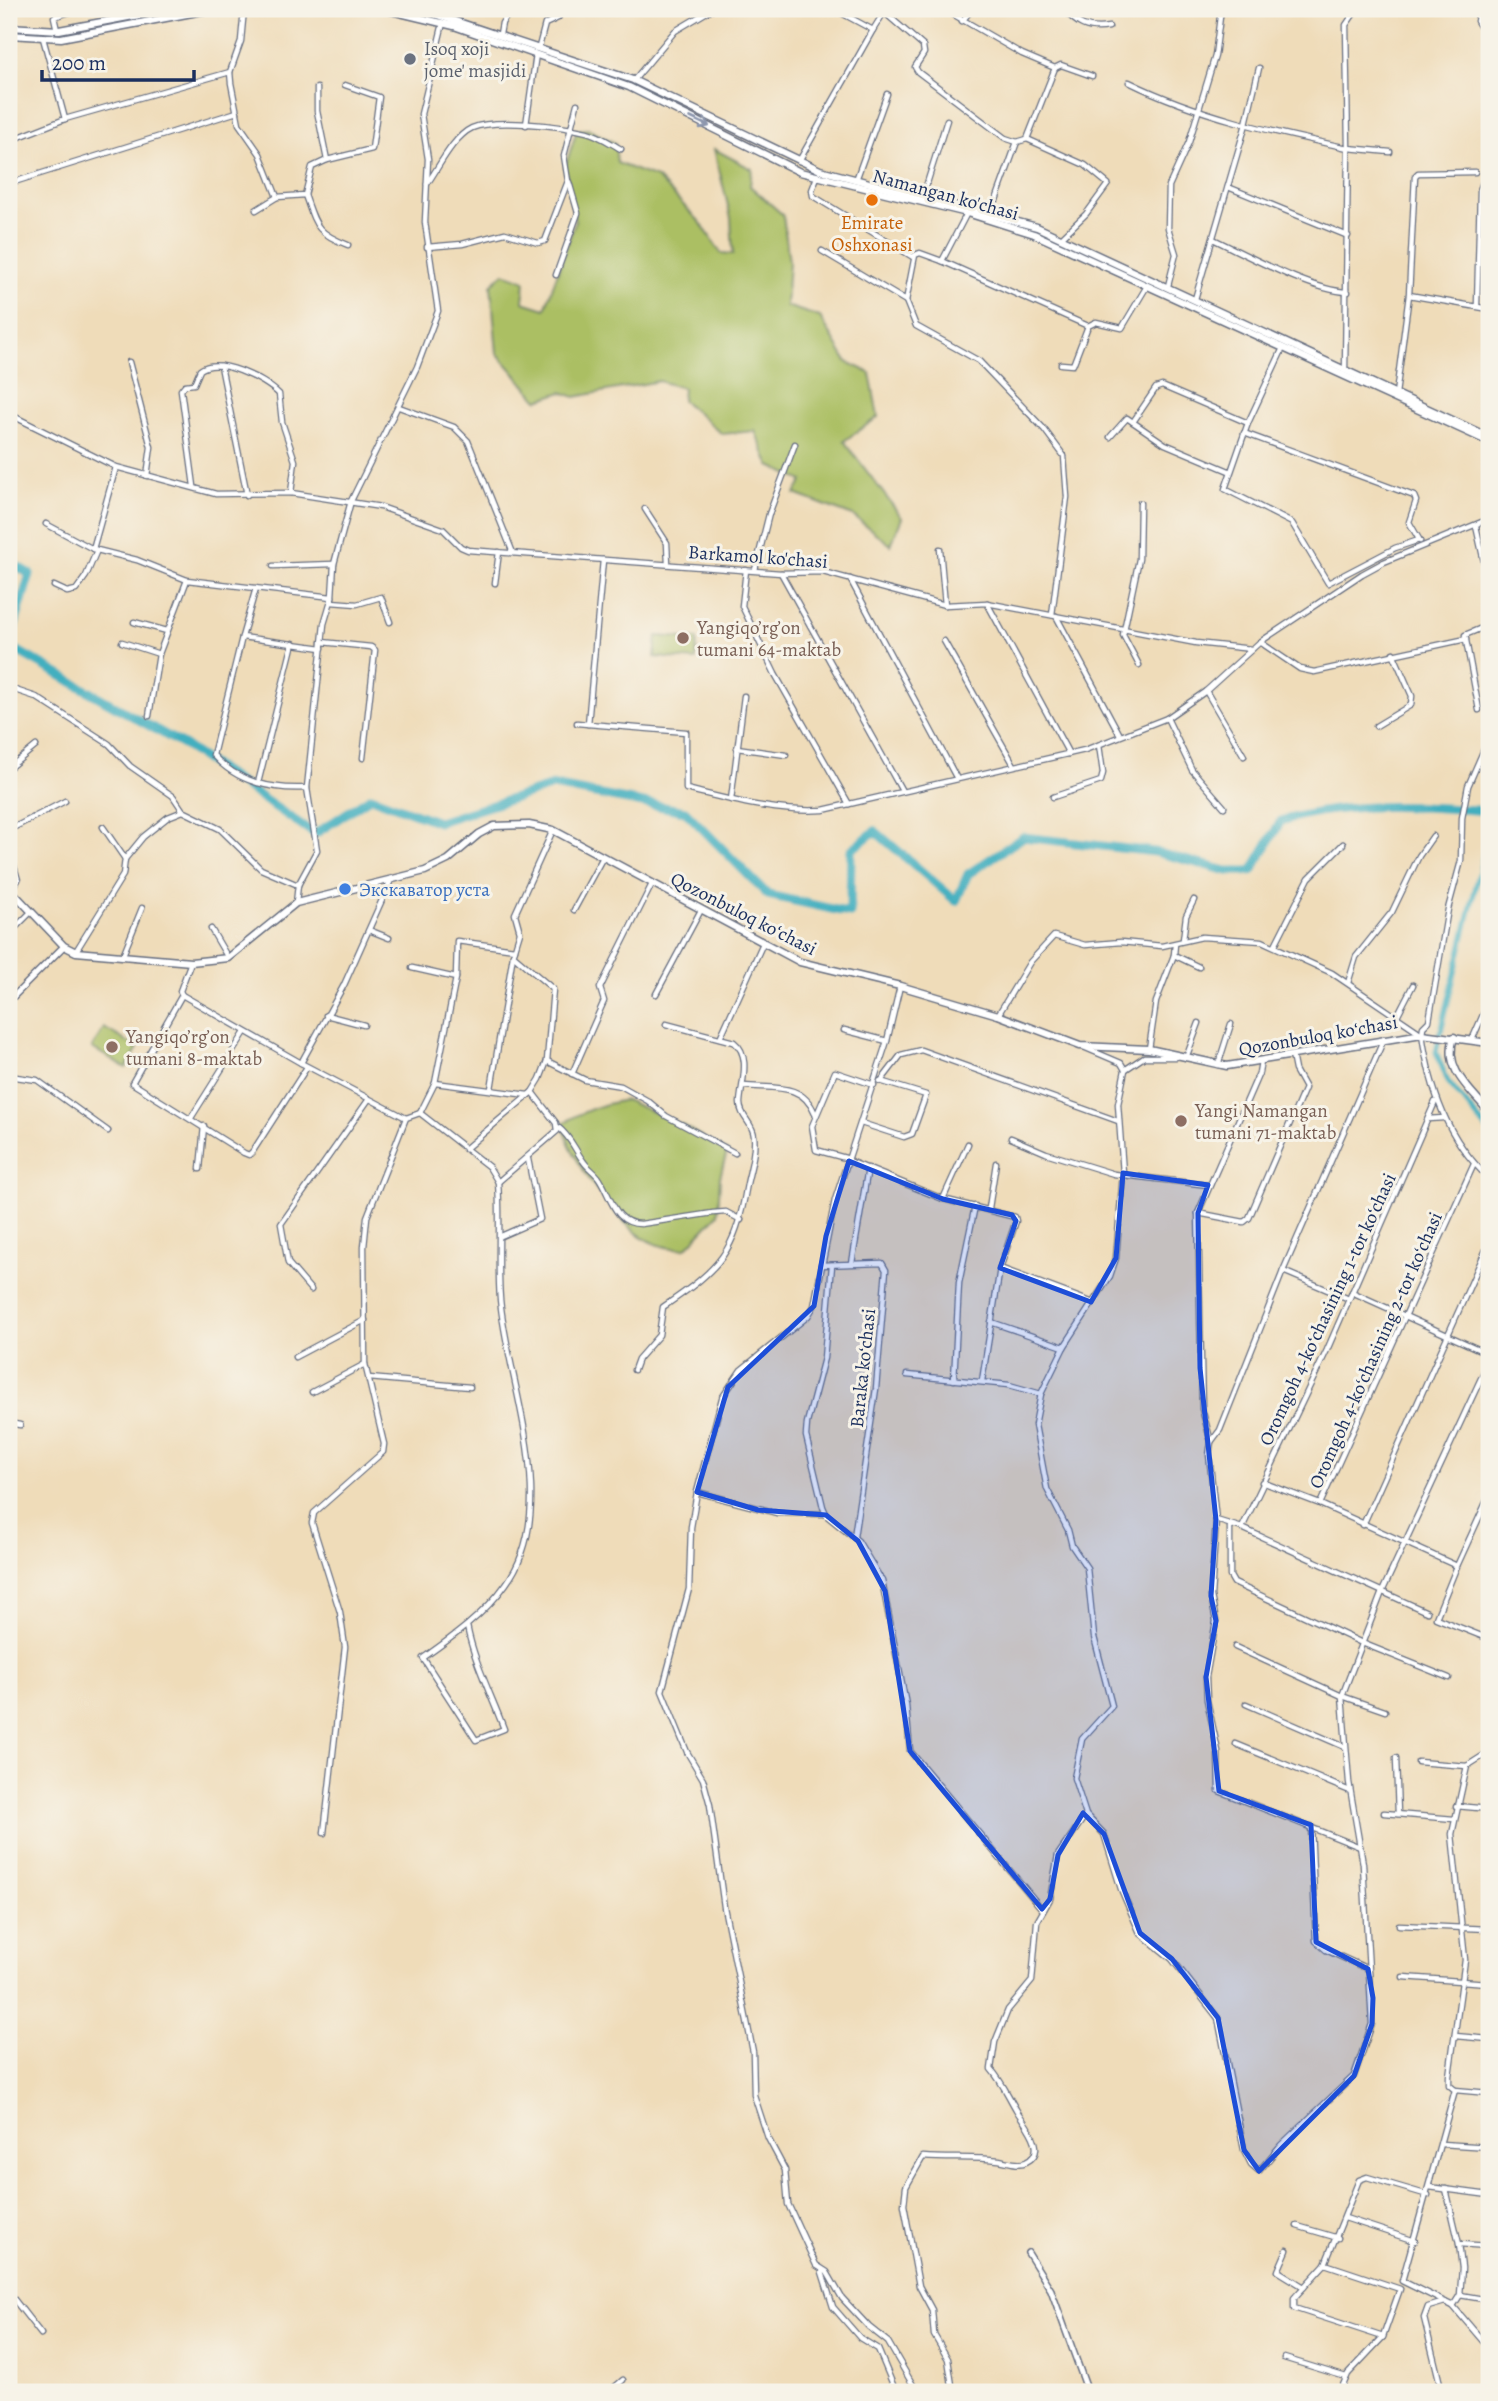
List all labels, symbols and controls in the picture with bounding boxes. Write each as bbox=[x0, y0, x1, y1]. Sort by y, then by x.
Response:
place label: Isoq xoji jome' masjidi bbox=[424, 36, 526, 84]
scale bar bbox=[42, 38, 194, 82]
text: 200 m bbox=[52, 49, 106, 77]
marker: Isoq xoji jome' masjidi bbox=[402, 51, 418, 67]
one-way arrow bbox=[689, 116, 710, 130]
street label: Namangan ko'chasi bbox=[870, 163, 1022, 227]
marker: Emirate Oshxonasi bbox=[864, 192, 880, 208]
place label: Emirate Oshxonasi bbox=[831, 210, 913, 258]
street label: Barkamol ko'chasi bbox=[687, 539, 829, 575]
place label: Yangiqo’rg’on tumani 64-maktab bbox=[696, 615, 841, 663]
marker: Yangiqo’rg’on tumani 64-maktab bbox=[675, 630, 691, 646]
street label: Qozonbuloq koʻchasi bbox=[666, 866, 821, 962]
place label: Экскаватор уста bbox=[359, 877, 490, 903]
marker: Экскаватор уста bbox=[337, 881, 353, 897]
street label: Qozonbuloq koʻchasi bbox=[1237, 1009, 1400, 1063]
place label: Yangiqo’rg’on tumani 8-maktab bbox=[125, 1024, 262, 1072]
marker: Yangiqo’rg’on tumani 8-maktab bbox=[104, 1039, 120, 1055]
place label: Yangi Namangan tumani 71-maktab bbox=[1194, 1098, 1336, 1146]
marker: Yangi Namangan tumani 71-maktab bbox=[1173, 1113, 1189, 1129]
street label: Oromgoh 4-koʻchasining 1-tor koʻchasi bbox=[1253, 1169, 1403, 1450]
street label: Oromgoh 4-koʻchasining 2-tor koʻchasi bbox=[1303, 1208, 1449, 1493]
street label: Baraka koʻchasi bbox=[844, 1307, 882, 1429]

